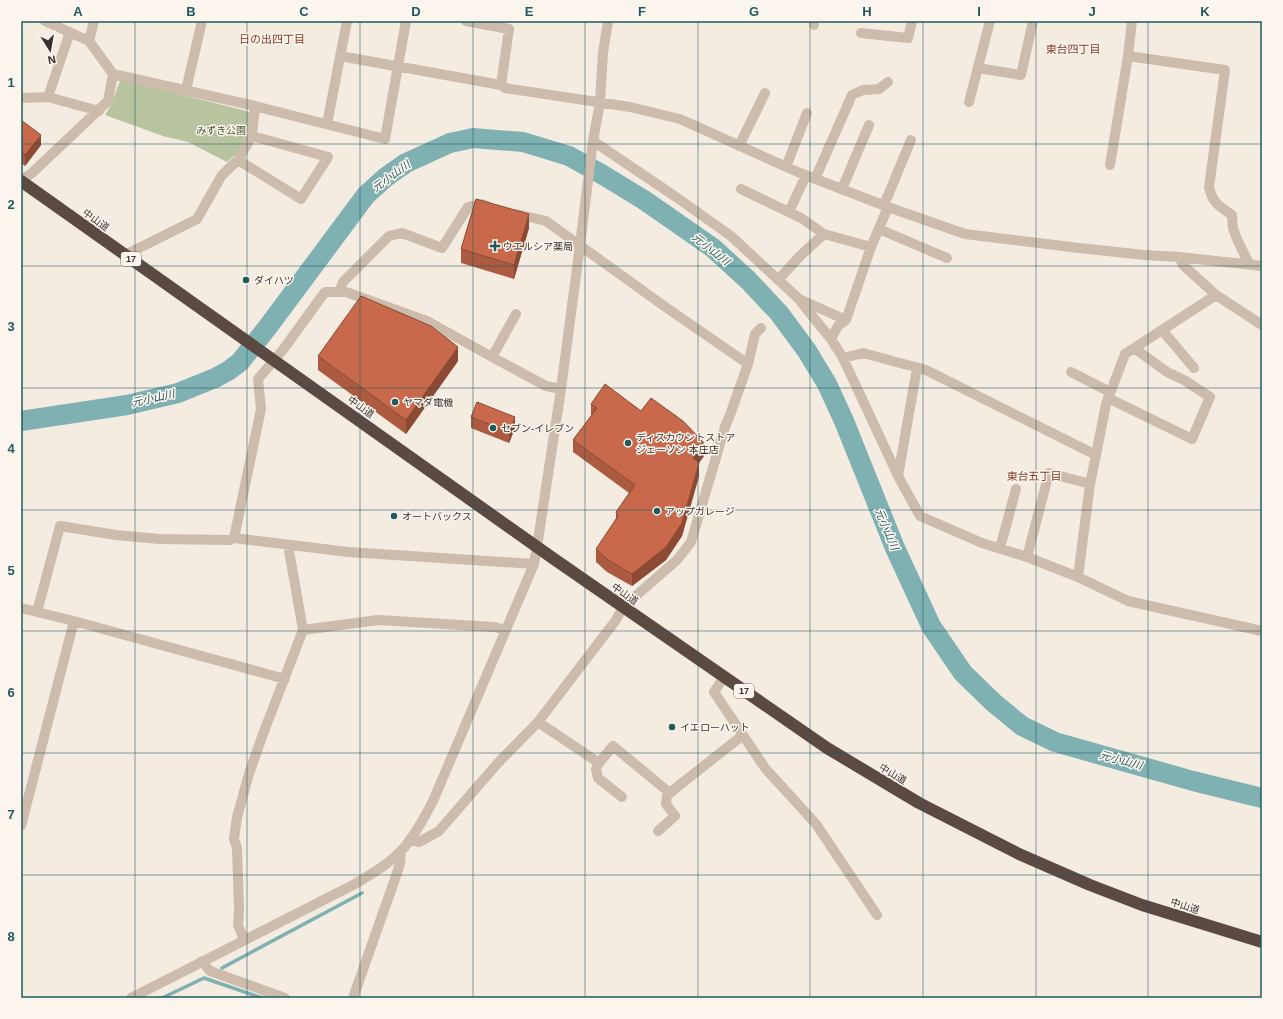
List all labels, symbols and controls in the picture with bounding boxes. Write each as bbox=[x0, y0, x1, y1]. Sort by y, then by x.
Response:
text: A bbox=[73, 4, 83, 19]
text: B bbox=[186, 4, 196, 19]
text: C bbox=[299, 4, 309, 19]
text: D bbox=[411, 4, 421, 19]
text: E bbox=[525, 4, 534, 19]
text: F bbox=[638, 4, 646, 19]
text: G bbox=[749, 4, 759, 19]
text: H bbox=[862, 4, 872, 19]
text: I bbox=[977, 4, 981, 19]
text: J bbox=[1088, 4, 1096, 19]
text: K bbox=[1200, 4, 1210, 19]
north arrow bbox=[30, 30, 70, 70]
district label: 日の出四丁目 bbox=[239, 33, 305, 45]
district label: 東台四丁目 bbox=[1046, 43, 1101, 55]
text: N bbox=[47, 53, 57, 66]
text: 1 bbox=[7, 75, 15, 90]
park label: みずき公園 bbox=[196, 125, 246, 136]
water label: 元小山川 bbox=[370, 158, 413, 194]
text: 2 bbox=[7, 197, 15, 212]
street label: 中山道 bbox=[81, 207, 111, 233]
water label: 元小山川 bbox=[690, 231, 733, 268]
marker: ウエルシア薬局 bbox=[490, 241, 500, 251]
place label: ウエルシア薬局 bbox=[503, 241, 573, 252]
road number: 17 bbox=[121, 252, 141, 266]
marker: ダイハツ bbox=[241, 275, 251, 285]
place label: ダイハツ bbox=[254, 275, 294, 286]
text: 3 bbox=[7, 319, 15, 334]
water label: 元小山川 bbox=[130, 387, 177, 409]
street label: 中山道 bbox=[346, 394, 376, 420]
marker: ヤマダ電機 bbox=[390, 397, 400, 407]
place label: ヤマダ電機 bbox=[403, 397, 453, 408]
marker: セブン-イレブン bbox=[488, 423, 498, 433]
place label: セブン-イレブン bbox=[501, 423, 574, 434]
place label: ディスカウントストア ジェーソン 本庄店 bbox=[636, 432, 735, 455]
marker: ディスカウントストア ジェーソン 本庄店 bbox=[623, 438, 633, 448]
text: 4 bbox=[7, 441, 15, 456]
district label: 東台五丁目 bbox=[1007, 470, 1062, 482]
marker: アップガレージ bbox=[652, 506, 662, 516]
place label: アップガレージ bbox=[665, 506, 735, 517]
water label: 元小山川 bbox=[873, 506, 902, 553]
marker: オートバックス bbox=[389, 511, 399, 521]
place label: オートバックス bbox=[402, 511, 472, 522]
text: 5 bbox=[7, 563, 15, 578]
street label: 中山道 bbox=[610, 581, 640, 607]
road number: 17 bbox=[734, 684, 754, 698]
text: 6 bbox=[7, 685, 15, 700]
marker: イエローハット bbox=[667, 722, 677, 732]
place label: イエローハット bbox=[680, 722, 750, 733]
water label: 元小山川 bbox=[1098, 749, 1145, 772]
street label: 中山道 bbox=[877, 762, 909, 786]
text: 7 bbox=[7, 807, 15, 822]
street label: 中山道 bbox=[1169, 896, 1201, 916]
text: 8 bbox=[7, 929, 15, 944]

